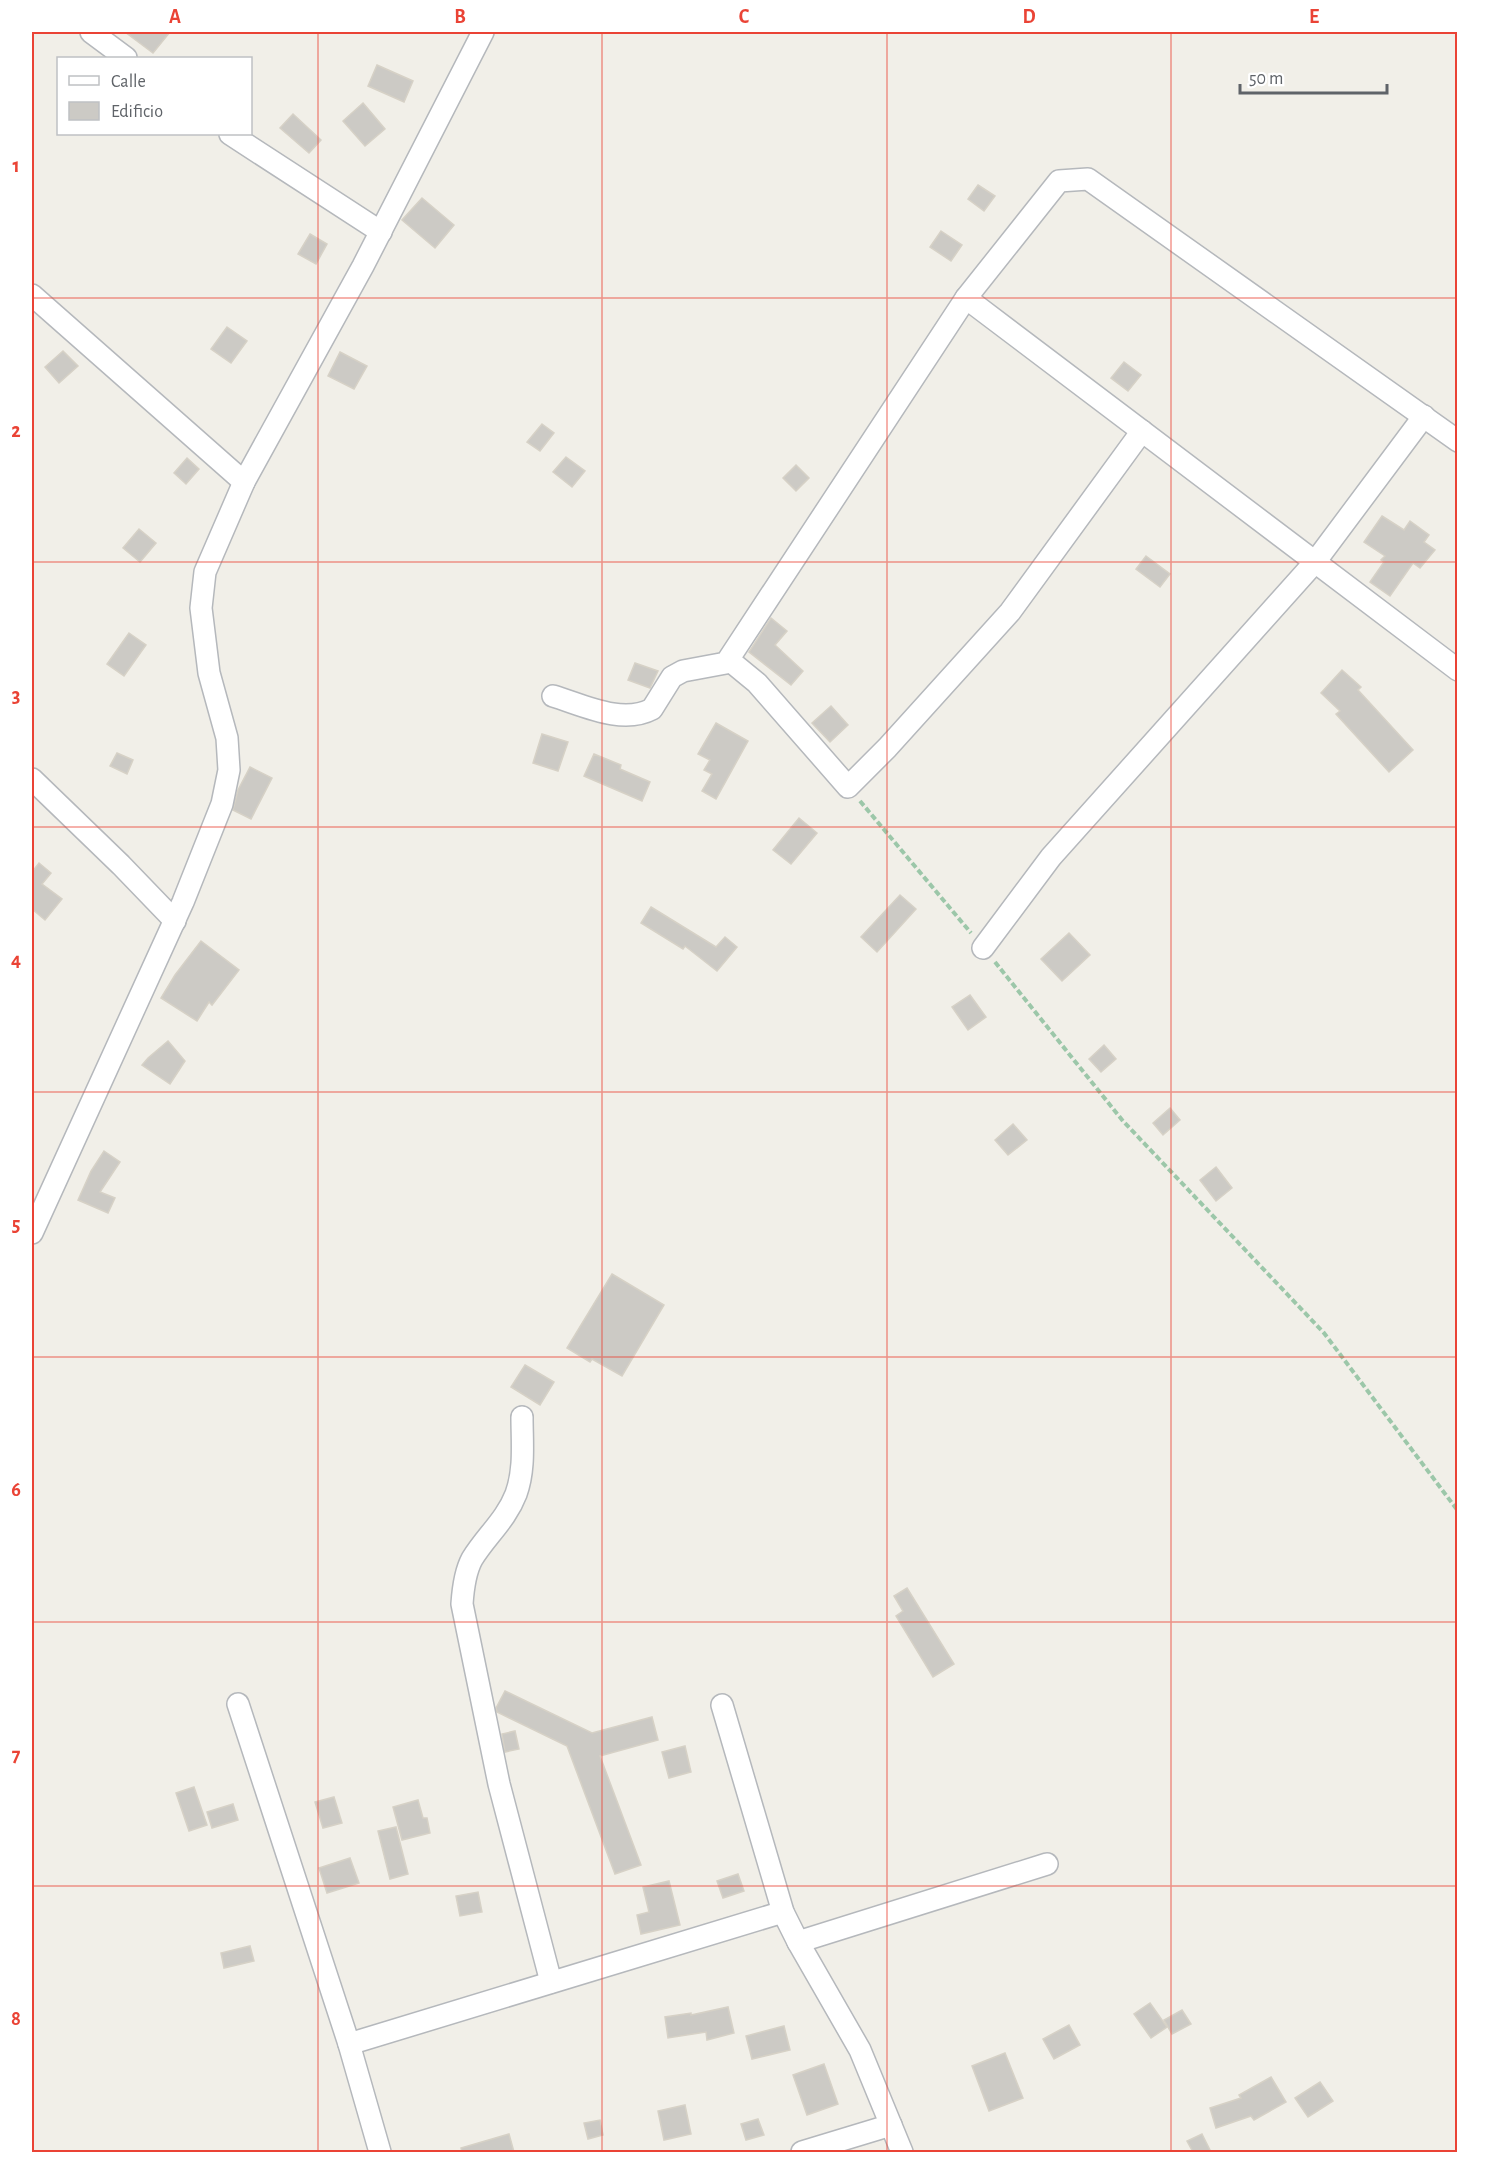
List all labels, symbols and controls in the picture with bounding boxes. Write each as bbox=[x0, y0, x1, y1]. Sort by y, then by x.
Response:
text: A bbox=[169, 7, 181, 27]
text: B bbox=[454, 7, 466, 27]
text: C bbox=[739, 7, 750, 27]
text: D bbox=[1022, 7, 1036, 27]
text: E bbox=[1309, 7, 1319, 27]
legend bbox=[57, 57, 252, 135]
scale bar bbox=[1240, 57, 1387, 95]
text: 50 m bbox=[1249, 70, 1283, 88]
text: Calle bbox=[111, 73, 146, 91]
text: Edificio bbox=[111, 103, 163, 121]
text: 1 bbox=[12, 156, 20, 176]
text: 2 bbox=[11, 421, 21, 441]
text: 3 bbox=[12, 686, 20, 706]
text: 4 bbox=[11, 950, 21, 970]
text: 5 bbox=[12, 1215, 20, 1235]
text: 6 bbox=[11, 1480, 21, 1500]
text: 7 bbox=[12, 1745, 21, 1765]
text: 8 bbox=[11, 2009, 21, 2029]

